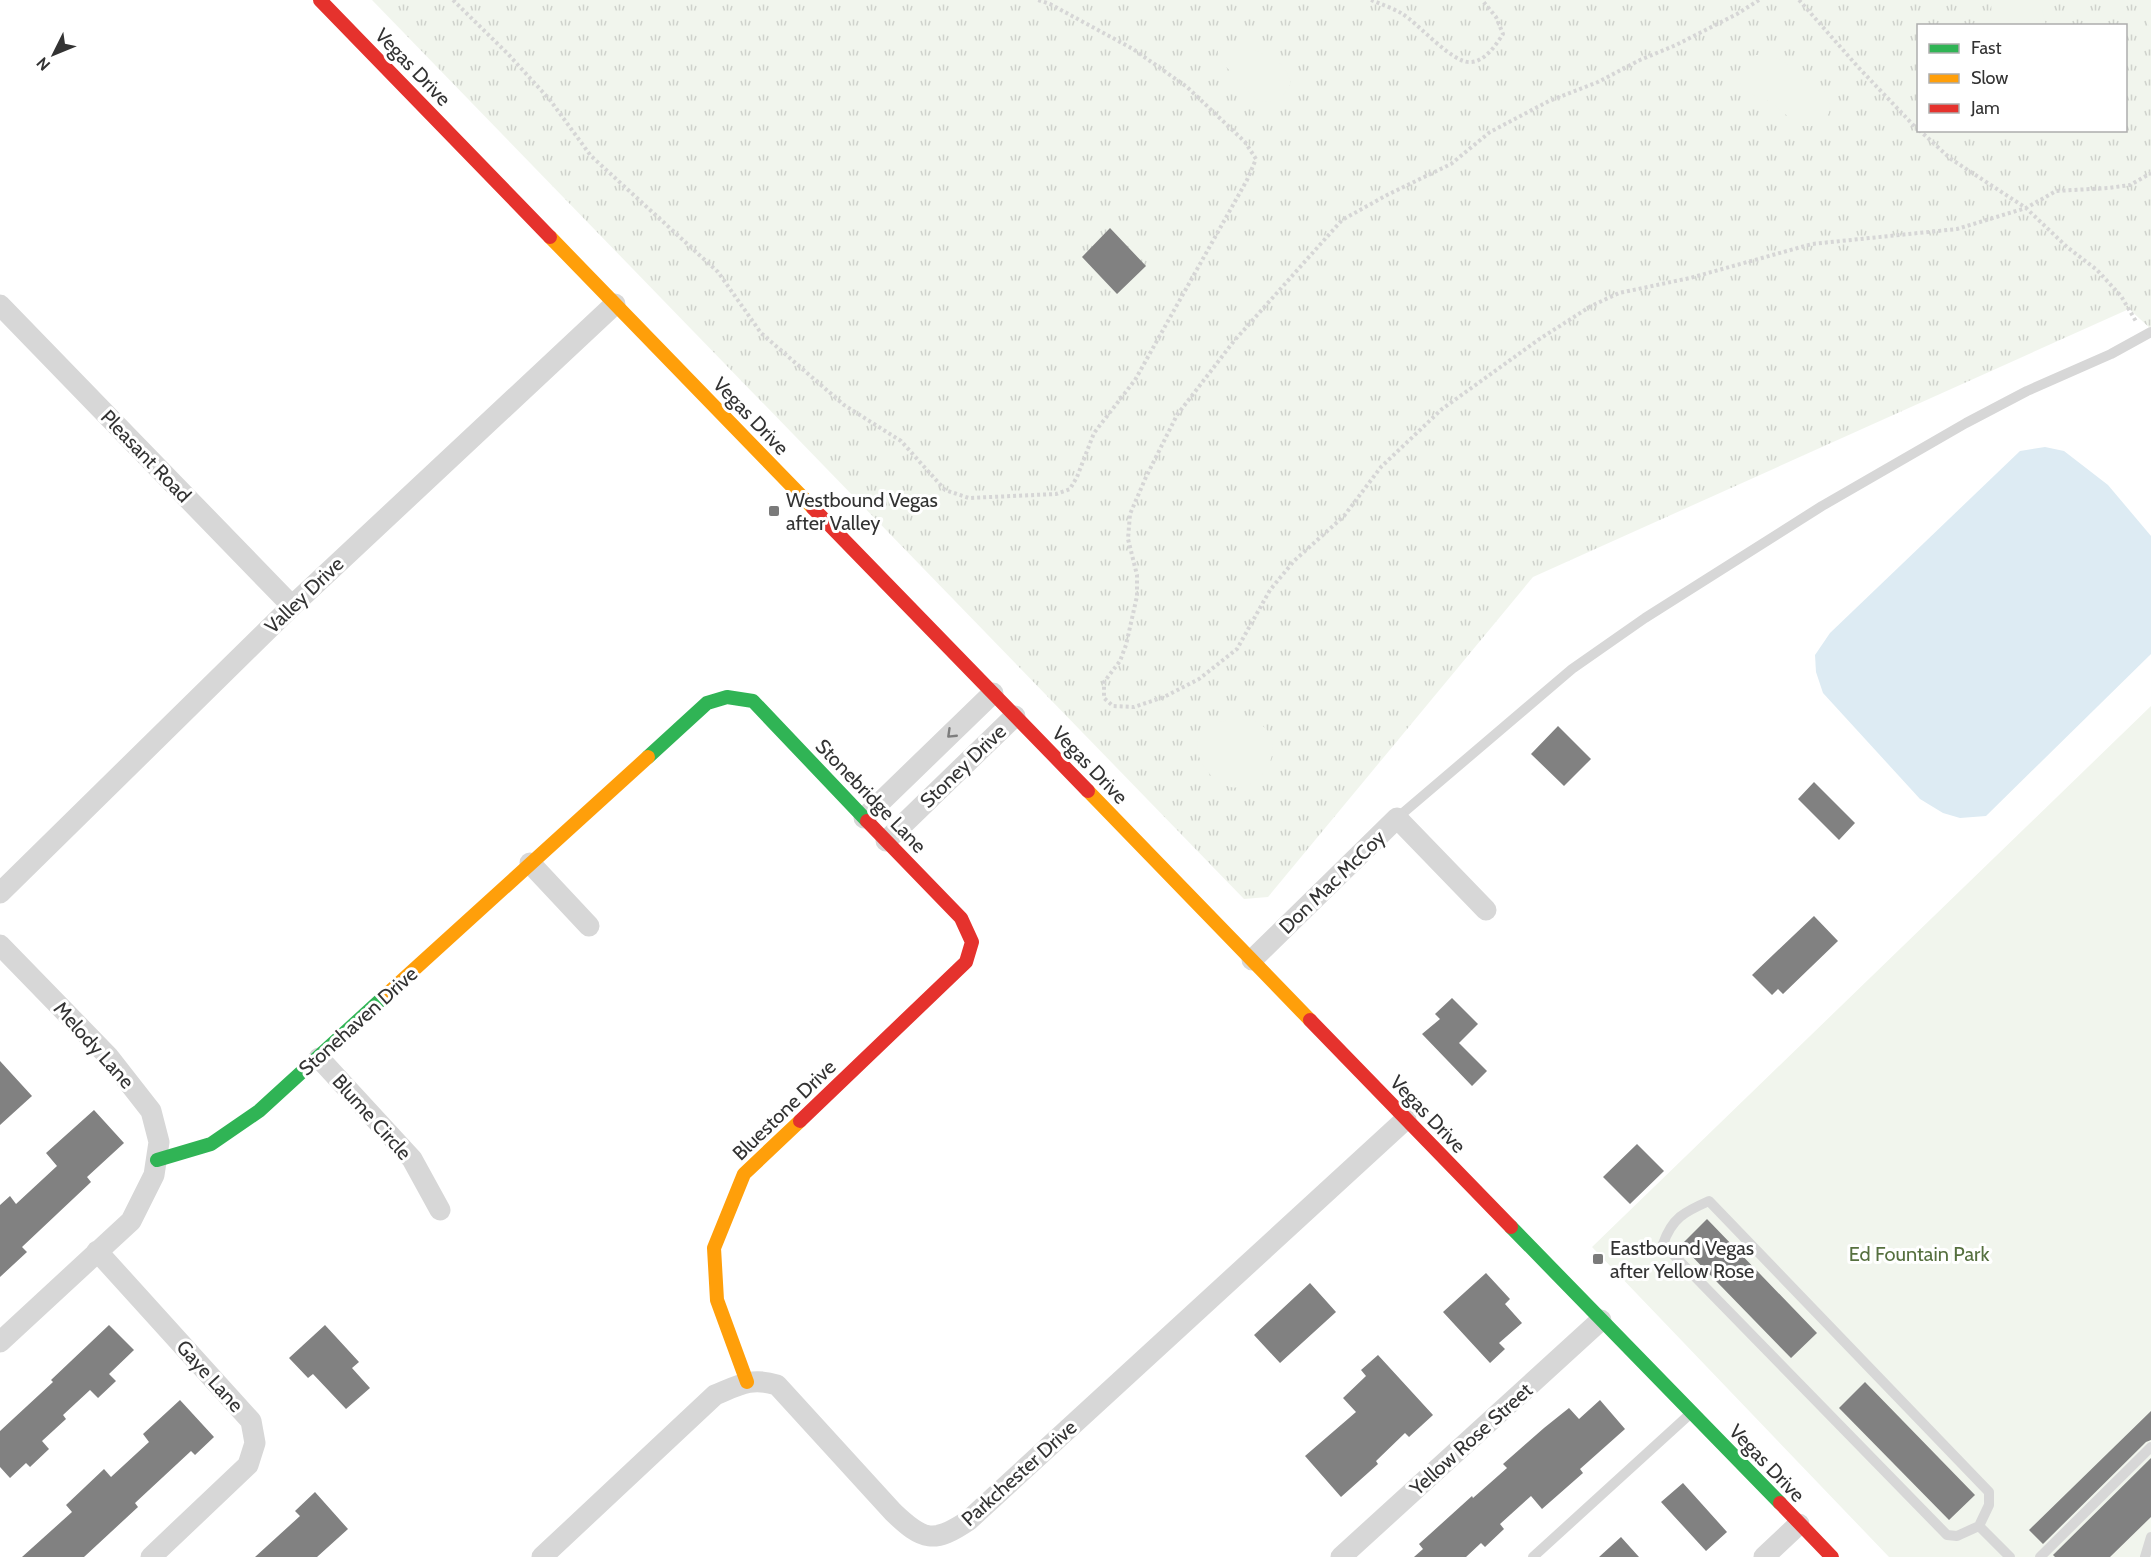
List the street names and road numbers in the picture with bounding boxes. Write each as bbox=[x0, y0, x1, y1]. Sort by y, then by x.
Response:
street label: Vegas Drive bbox=[370, 23, 456, 111]
street label: Vegas Drive bbox=[708, 372, 794, 460]
street label: Pleasant Road bbox=[96, 405, 196, 507]
street label: Valley Drive bbox=[260, 552, 348, 638]
street label: Stoney Drive bbox=[915, 719, 1011, 813]
street label: Vegas Drive bbox=[1047, 721, 1133, 809]
street label: Stonebridge Lane bbox=[811, 734, 931, 858]
street label: Don Mac McCoy bbox=[1274, 825, 1390, 939]
street label: Stonehaven Drive bbox=[294, 962, 422, 1080]
street label: Melody Lane bbox=[49, 997, 139, 1093]
street label: Bluestone Drive bbox=[727, 1055, 841, 1165]
street label: Blume Circle bbox=[327, 1069, 417, 1165]
street label: Vegas Drive bbox=[1385, 1070, 1471, 1158]
street label: Gaye Lane bbox=[172, 1335, 248, 1417]
street label: Yellow Rose Street bbox=[1404, 1378, 1537, 1501]
street label: Parkchester Drive bbox=[956, 1415, 1082, 1531]
street label: Vegas Drive bbox=[1724, 1419, 1810, 1507]

